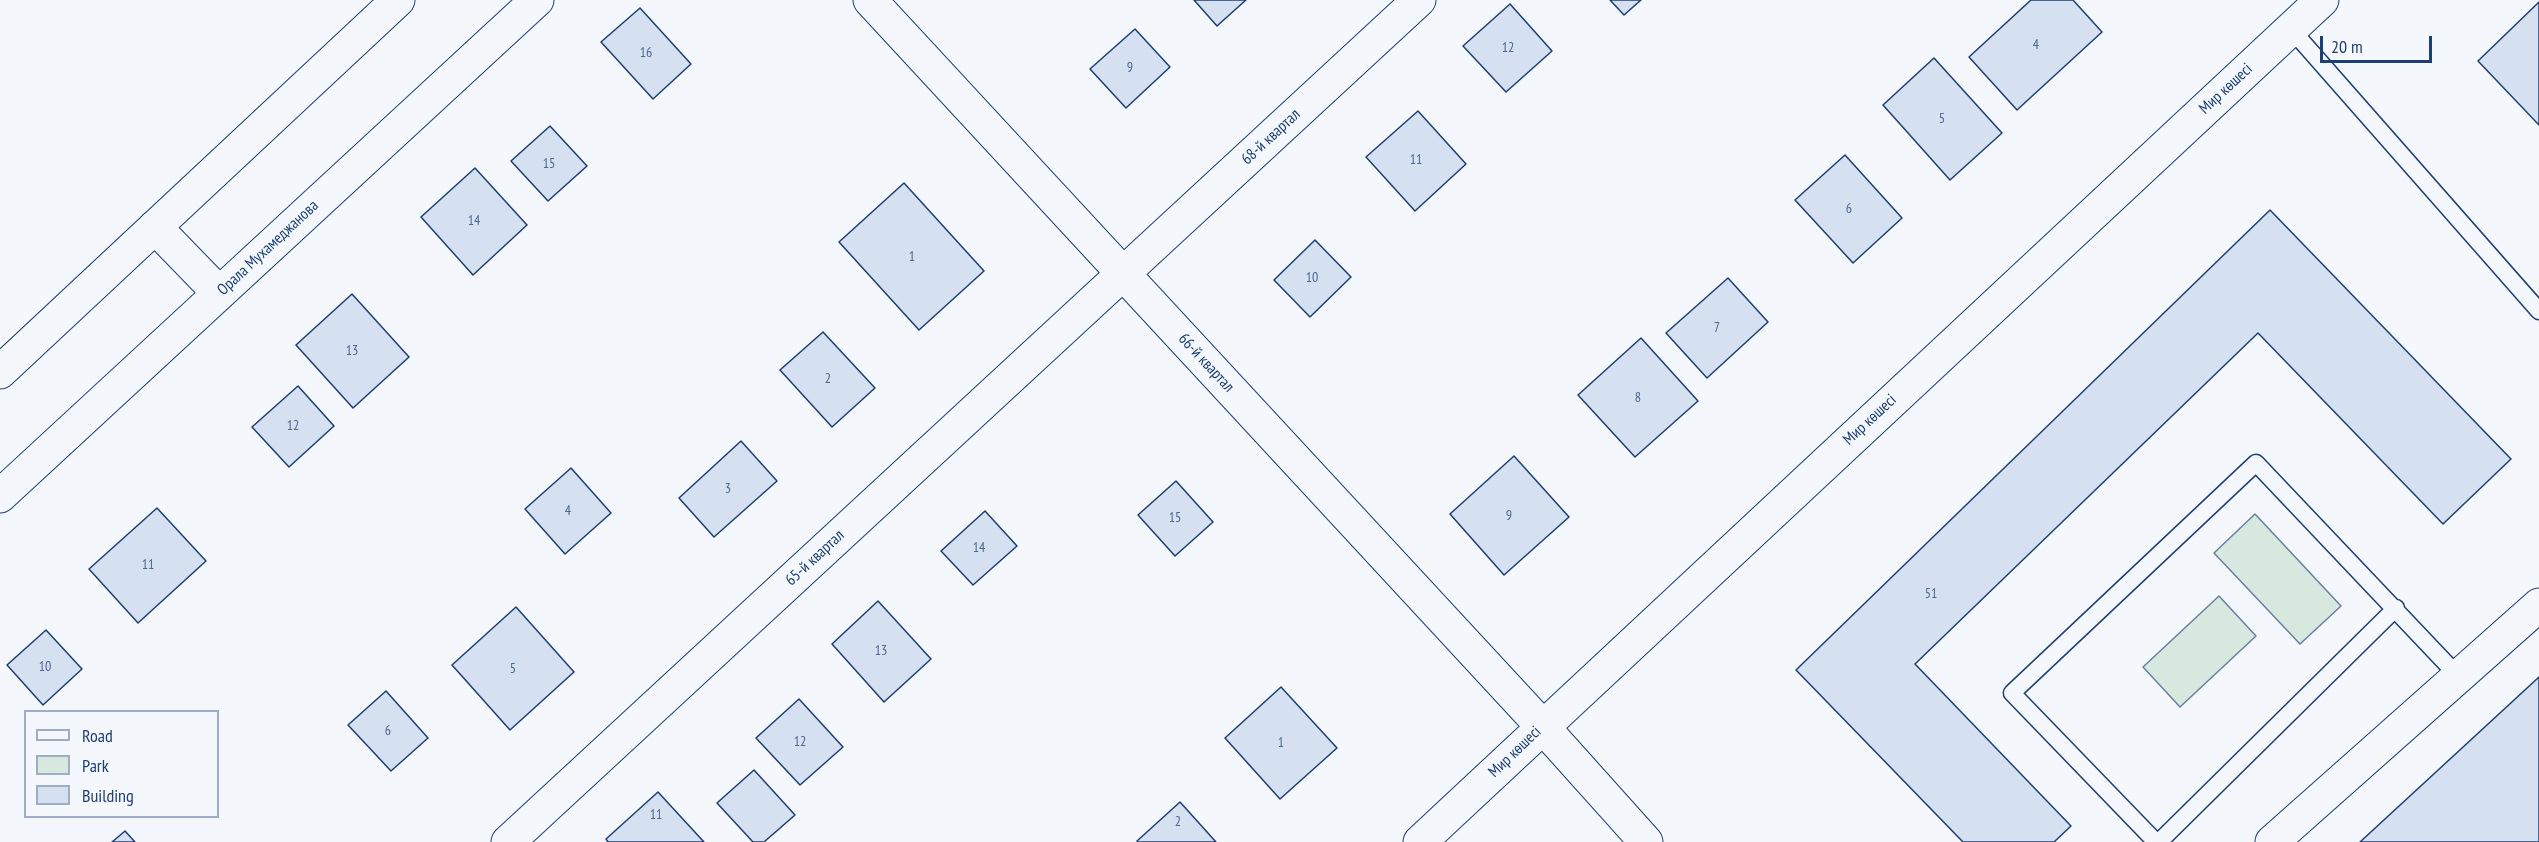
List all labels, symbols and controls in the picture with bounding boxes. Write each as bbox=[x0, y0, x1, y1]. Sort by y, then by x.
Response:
scale bar bbox=[2323, 24, 2436, 62]
text: 20 m bbox=[2331, 35, 2363, 58]
house number: 4 bbox=[2033, 37, 2039, 53]
house number: 12 bbox=[1502, 40, 1514, 56]
house number: 16 bbox=[640, 45, 652, 61]
house number: 9 bbox=[1127, 60, 1133, 76]
street label: Мир көшесі bbox=[2195, 60, 2257, 118]
street label: 68-й квартал bbox=[1238, 105, 1304, 169]
house number: 5 bbox=[1939, 111, 1945, 127]
house number: 11 bbox=[1410, 152, 1422, 168]
house number: 15 bbox=[543, 156, 555, 172]
street label: Орала Мухамеджанова bbox=[214, 196, 322, 300]
house number: 6 bbox=[1846, 201, 1852, 217]
house number: 14 bbox=[468, 213, 480, 229]
house number: 1 bbox=[909, 249, 915, 265]
house number: 10 bbox=[1306, 270, 1318, 286]
house number: 7 bbox=[1714, 320, 1720, 336]
street label: 66-й квартал bbox=[1174, 330, 1238, 396]
house number: 13 bbox=[346, 343, 358, 359]
house number: 2 bbox=[825, 371, 831, 387]
house number: 8 bbox=[1635, 390, 1641, 406]
street label: Мир көшесі bbox=[1839, 391, 1901, 449]
house number: 12 bbox=[287, 418, 299, 434]
house number: 3 bbox=[725, 481, 731, 497]
house number: 4 bbox=[565, 503, 571, 519]
house number: 9 bbox=[1506, 508, 1512, 524]
house number: 15 bbox=[1169, 510, 1181, 526]
street label: 65-й квартал bbox=[782, 526, 848, 590]
house number: 14 bbox=[973, 540, 985, 556]
house number: 11 bbox=[142, 557, 154, 573]
house number: 51 bbox=[1925, 586, 1937, 602]
house number: 13 bbox=[875, 643, 887, 659]
house number: 10 bbox=[39, 659, 51, 675]
house number: 5 bbox=[510, 661, 516, 677]
legend bbox=[24, 710, 219, 818]
street label: Мир көшесі bbox=[1485, 722, 1545, 782]
house number: 6 bbox=[385, 723, 391, 739]
text: Road bbox=[82, 724, 113, 747]
house number: 12 bbox=[794, 734, 806, 750]
house number: 1 bbox=[1278, 735, 1284, 751]
text: Park bbox=[82, 754, 109, 777]
text: Building bbox=[82, 784, 134, 807]
house number: 11 bbox=[650, 807, 662, 823]
house number: 2 bbox=[1175, 814, 1181, 830]

